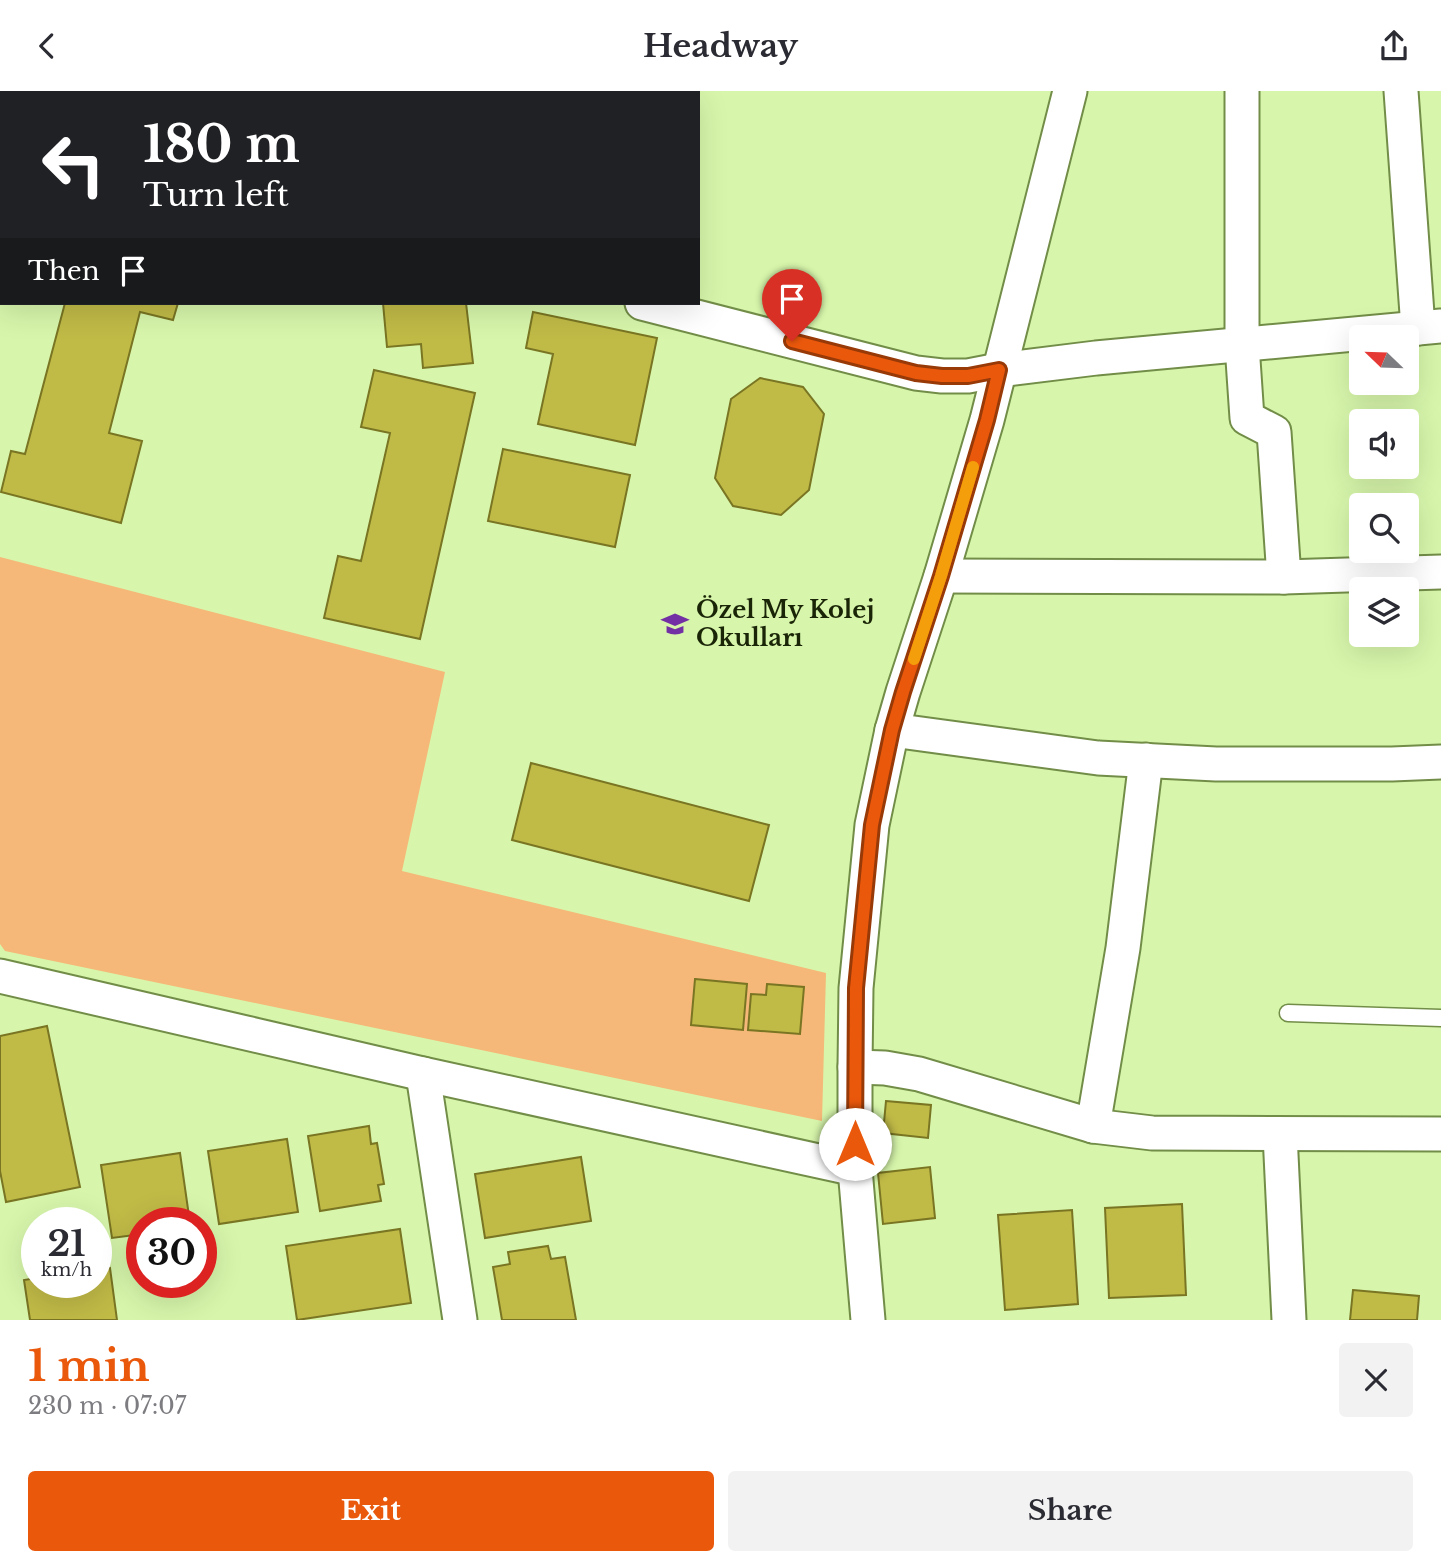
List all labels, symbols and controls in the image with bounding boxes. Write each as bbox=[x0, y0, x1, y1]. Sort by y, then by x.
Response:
text: Headway bbox=[643, 26, 798, 66]
icon: back bbox=[28, 27, 66, 65]
icon: share bbox=[1375, 27, 1413, 65]
text: 180 m bbox=[143, 114, 300, 175]
icon: left bbox=[28, 119, 119, 210]
text: Turn left bbox=[143, 175, 289, 215]
icon: arrive bbox=[114, 252, 152, 290]
text: Then bbox=[28, 255, 100, 287]
pin bbox=[762, 269, 822, 341]
icon: arrive bbox=[773, 280, 811, 318]
north arrow bbox=[1349, 325, 1419, 395]
map controls bbox=[1349, 325, 1419, 647]
button: sound bbox=[1349, 409, 1419, 479]
button: search bbox=[1349, 493, 1419, 563]
button: layers bbox=[1349, 577, 1419, 647]
place label: Özel My Kolej Okulları bbox=[696, 595, 874, 652]
school or university icon: Özel My Kolej Okulları bbox=[660, 609, 690, 639]
position arrow bbox=[818, 1107, 892, 1181]
speed limit sign: 30 bbox=[126, 1207, 217, 1298]
text: 21 bbox=[47, 1222, 86, 1265]
text: km/h bbox=[41, 1259, 92, 1281]
text: 1 min bbox=[28, 1340, 150, 1392]
button: close bbox=[1339, 1343, 1413, 1417]
text: 230 m · 07:07 bbox=[28, 1392, 186, 1420]
button: Exit bbox=[28, 1471, 714, 1551]
button: Share bbox=[728, 1471, 1413, 1551]

